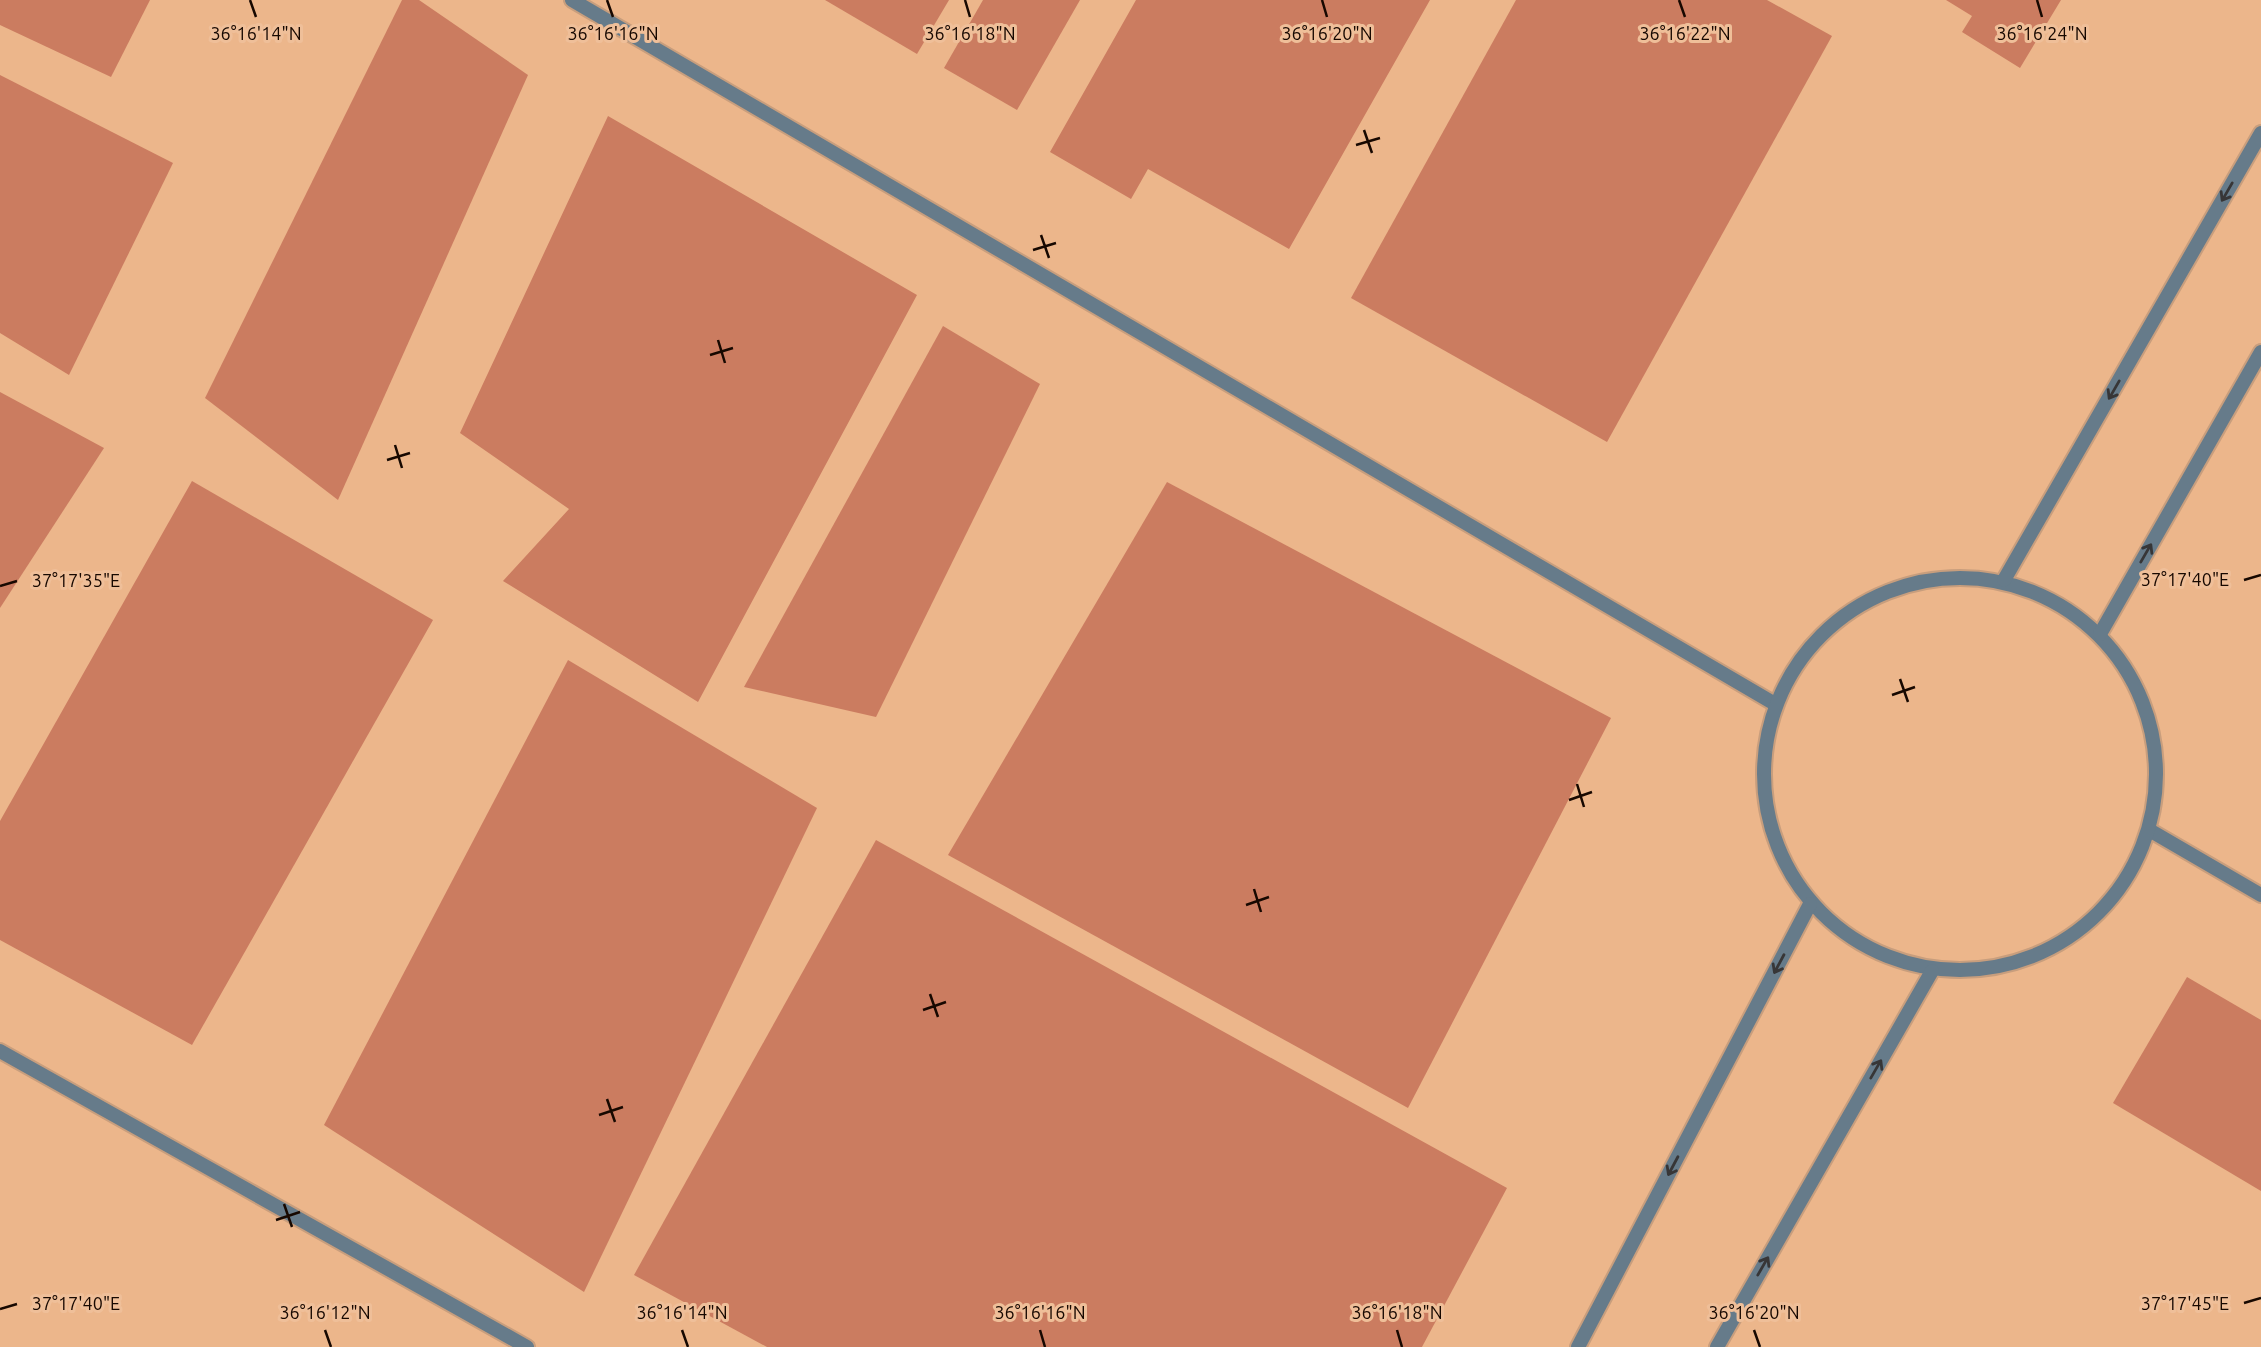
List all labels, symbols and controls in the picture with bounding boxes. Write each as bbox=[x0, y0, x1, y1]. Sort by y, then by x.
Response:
text: 36°16'14"N bbox=[210, 23, 302, 43]
text: 36°16'16"N bbox=[567, 23, 659, 43]
text: 36°16'18"N bbox=[924, 23, 1016, 43]
text: 36°16'20"N bbox=[1281, 23, 1373, 43]
text: 36°16'22"N bbox=[1639, 23, 1731, 43]
text: 36°16'24"N bbox=[1996, 23, 2088, 43]
one-way arrow bbox=[2220, 182, 2234, 202]
one-way arrow bbox=[2106, 379, 2120, 399]
one-way arrow bbox=[2140, 543, 2153, 564]
text: 37°17'40"E bbox=[2141, 569, 2229, 589]
text: 37°17'35"E bbox=[32, 570, 120, 590]
one-way arrow bbox=[1771, 953, 1785, 974]
one-way arrow bbox=[1870, 1059, 1883, 1080]
one-way arrow bbox=[1666, 1155, 1680, 1175]
one-way arrow bbox=[1756, 1257, 1770, 1277]
text: 37°17'40"E bbox=[32, 1293, 120, 1313]
text: 37°17'45"E bbox=[2141, 1293, 2229, 1313]
text: 36°16'12"N bbox=[279, 1302, 371, 1322]
text: 36°16'14"N bbox=[636, 1302, 728, 1322]
text: 36°16'16"N bbox=[994, 1302, 1086, 1322]
text: 36°16'18"N bbox=[1351, 1302, 1443, 1322]
text: 36°16'20"N bbox=[1708, 1302, 1800, 1322]

